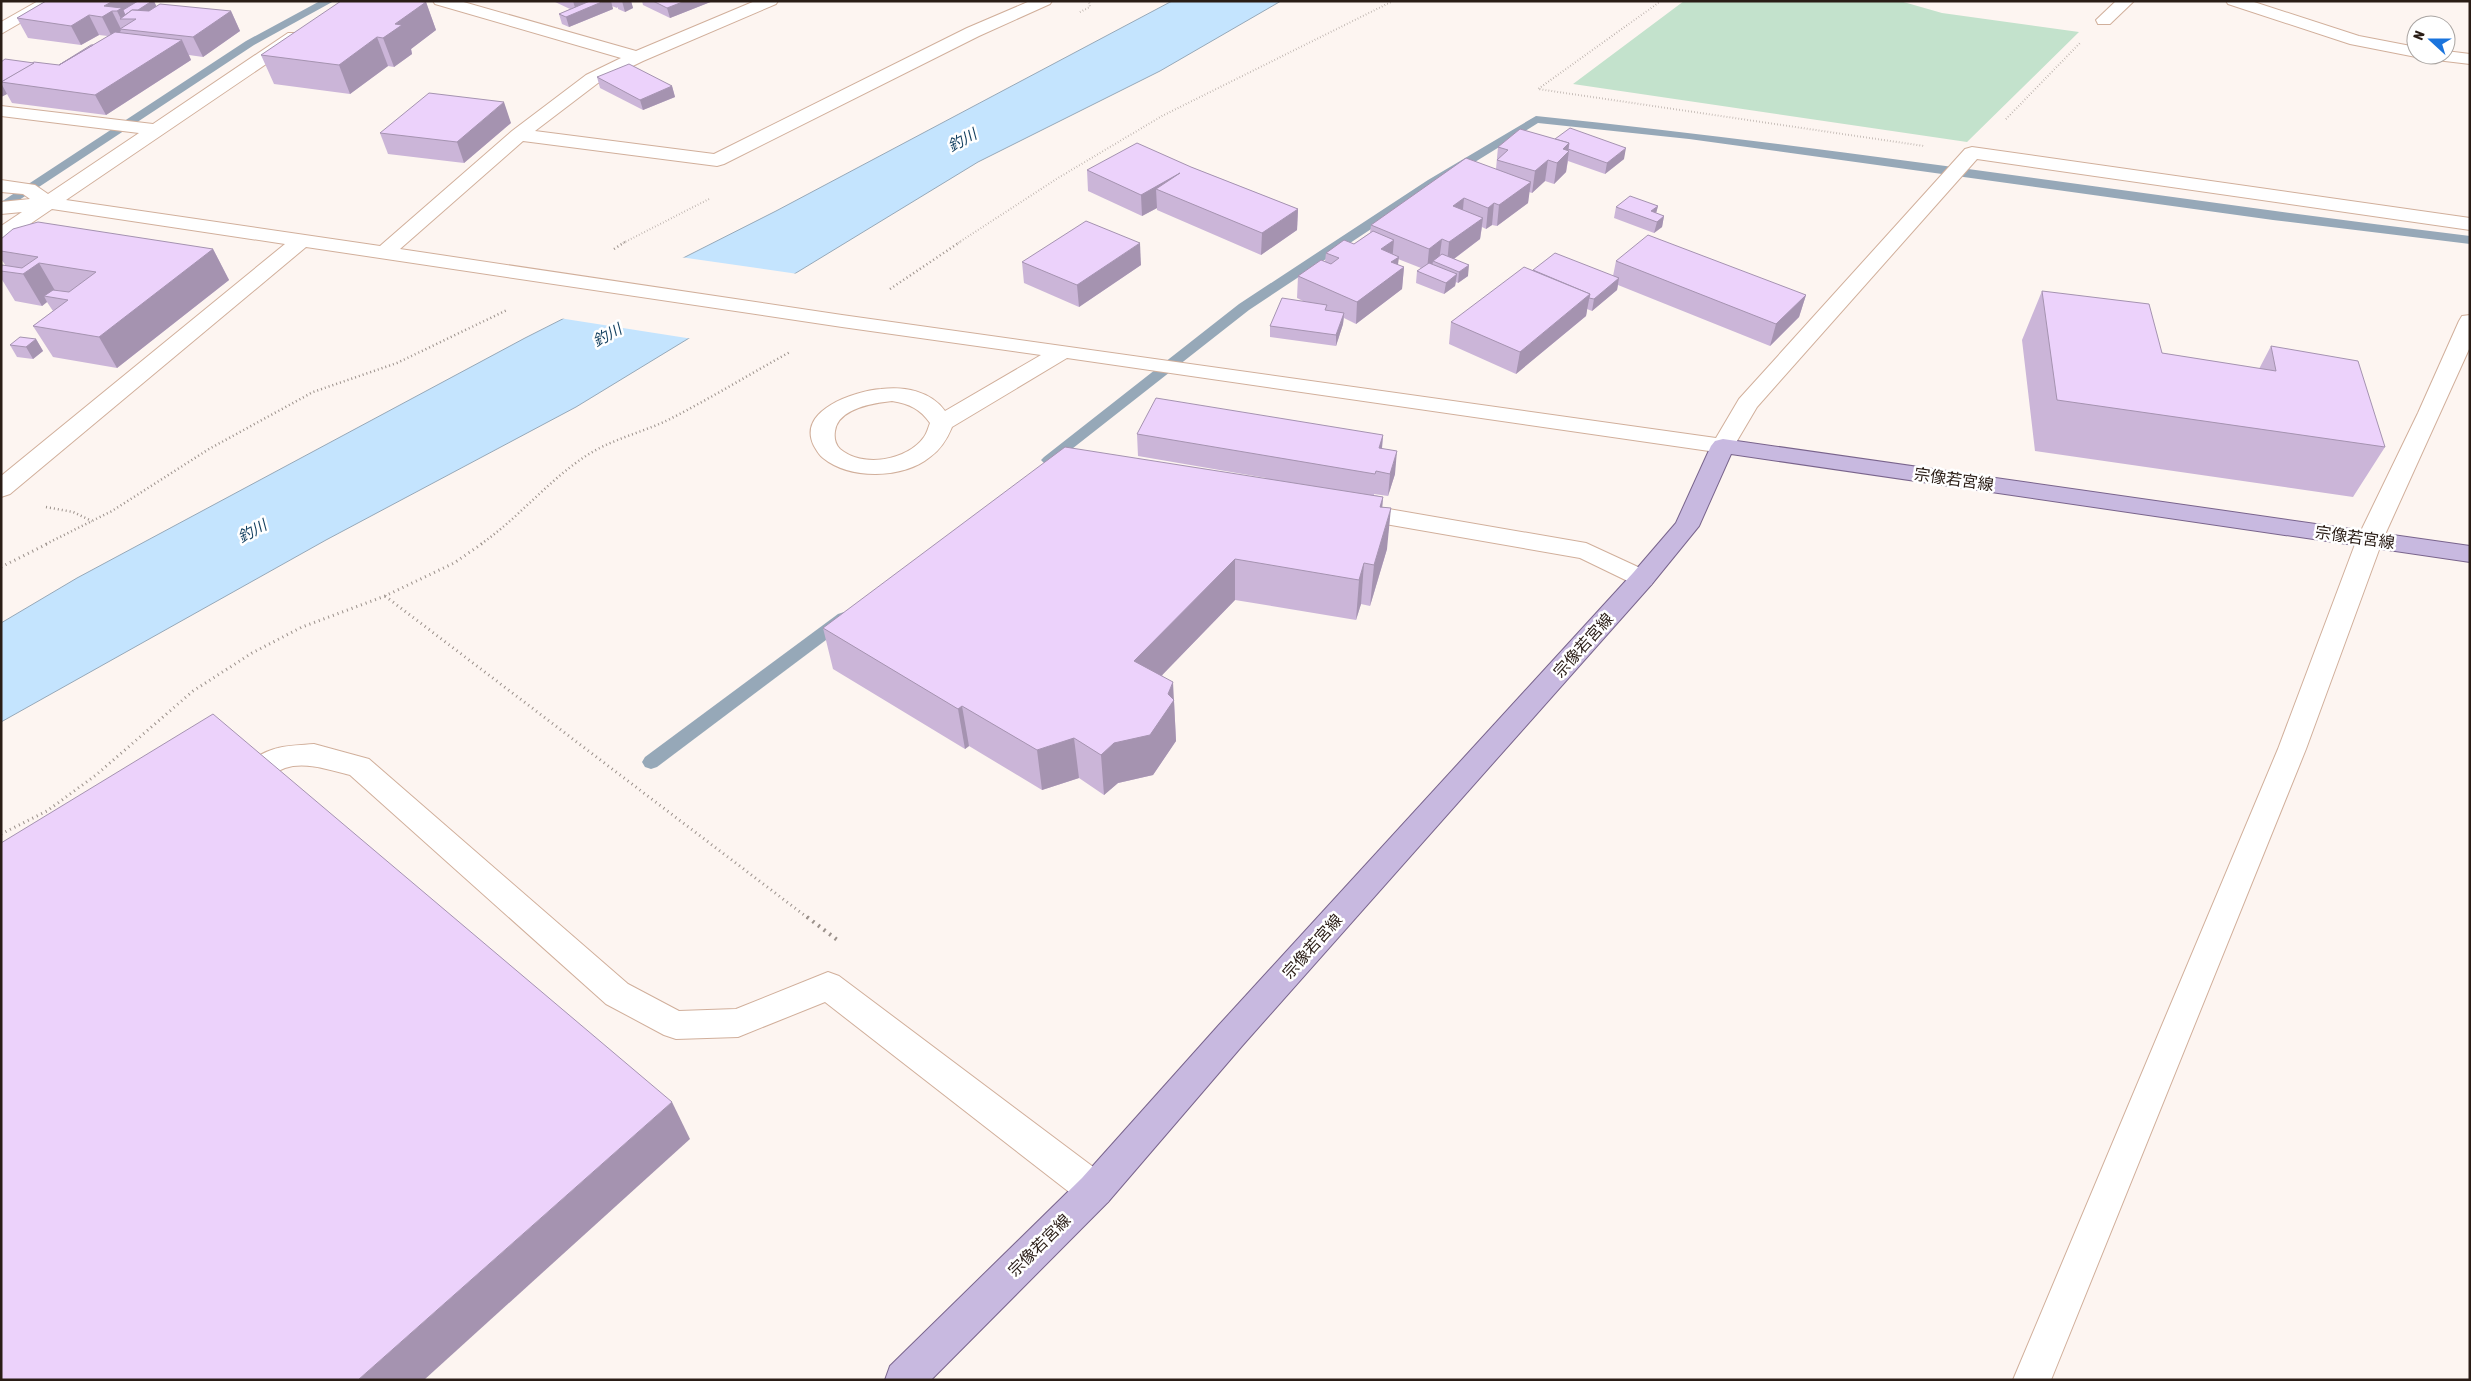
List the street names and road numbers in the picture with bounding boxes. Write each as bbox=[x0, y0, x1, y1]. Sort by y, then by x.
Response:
street label: 宗像若宮線 bbox=[1913, 465, 1995, 493]
street label: 宗像若宮線 bbox=[2314, 523, 2396, 551]
street label: 宗像若宮線 bbox=[1550, 609, 1616, 681]
street label: 宗像若宮線 bbox=[1279, 910, 1345, 982]
street label: 宗像若宮線 bbox=[1004, 1210, 1074, 1280]

